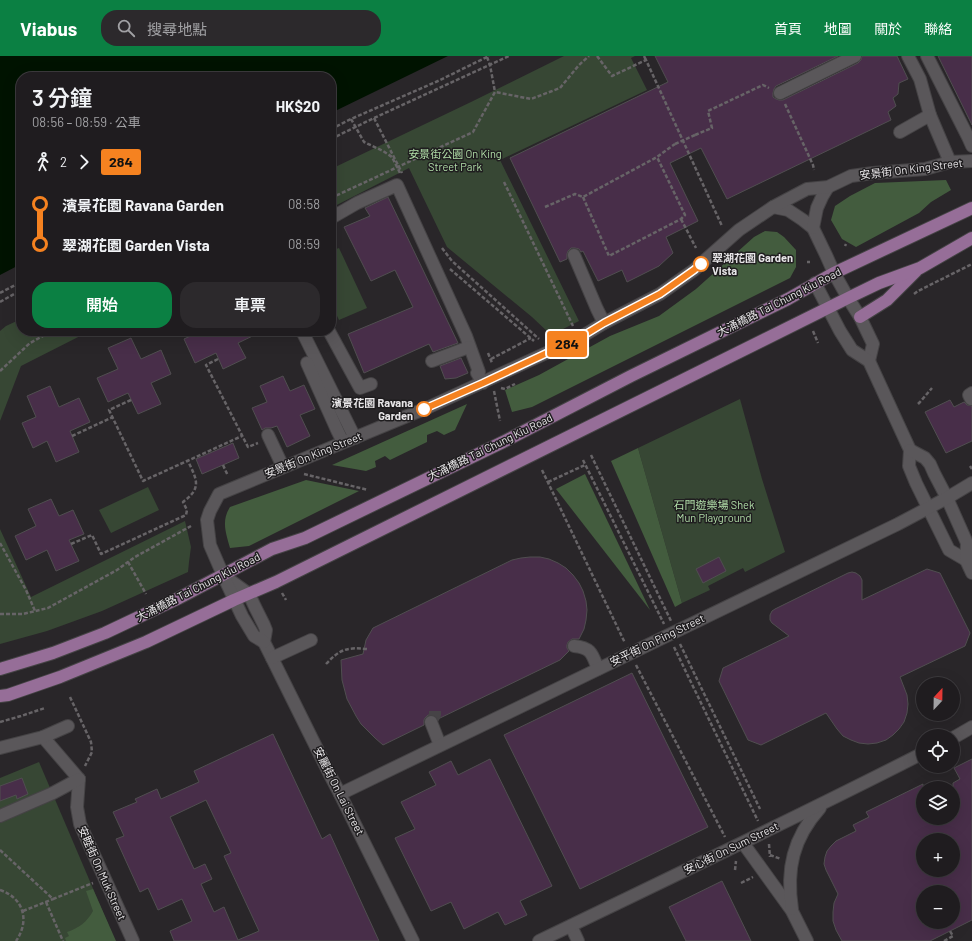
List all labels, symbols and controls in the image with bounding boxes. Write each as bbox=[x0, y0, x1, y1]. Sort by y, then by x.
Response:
search box bbox=[101, 10, 381, 46]
text: Viabus bbox=[20, 17, 77, 40]
icon: search bbox=[115, 17, 137, 39]
text: 搜尋地點 bbox=[147, 20, 207, 38]
text: 首頁 bbox=[774, 20, 802, 37]
text: 地圖 bbox=[824, 20, 852, 37]
text: 關於 bbox=[874, 20, 902, 37]
text: 聯絡 bbox=[924, 20, 952, 37]
text: 3 分鐘 bbox=[32, 84, 92, 110]
text: HK$20 bbox=[276, 97, 320, 115]
text: 08:56 – 08:59 · 公車 bbox=[32, 114, 141, 130]
park label: 安景街公園 On King Street Park bbox=[408, 147, 502, 173]
icon: walk bbox=[32, 151, 54, 173]
icon: forward bbox=[73, 151, 95, 173]
text: 284 bbox=[109, 153, 133, 170]
text: 2 bbox=[60, 154, 67, 170]
street label: 安景街 On King Street bbox=[859, 156, 963, 181]
text: 濱景花園 Ravana Garden bbox=[62, 196, 224, 214]
text: 08:58 bbox=[288, 196, 320, 212]
text: 翠湖花園 Garden Vista bbox=[62, 236, 210, 254]
text: 08:59 bbox=[288, 236, 320, 252]
place label: 翠湖花園 Garden Vista bbox=[712, 251, 793, 277]
marker: 翠湖花園 Garden Vista bbox=[693, 256, 709, 272]
street label: 大涌橋路 Tai Chung Kiu Road bbox=[715, 265, 843, 339]
button: 開始 bbox=[32, 282, 172, 328]
button: 車票 bbox=[180, 282, 320, 328]
line badge: 284 bbox=[544, 331, 590, 357]
text: 284 bbox=[555, 335, 579, 352]
place label: 濱景花園 Ravana Garden bbox=[331, 396, 413, 422]
marker: 濱景花園 Ravana Garden bbox=[416, 401, 432, 417]
street label: 大涌橋路 Tai Chung Kiu Road bbox=[425, 411, 554, 483]
street label: 安景街 On King Street bbox=[262, 429, 363, 480]
park label: 石門遊樂場 Shek Mun Playground bbox=[674, 498, 755, 524]
street label: 大涌橋路 Tai Chung Kiu Road bbox=[134, 550, 262, 624]
street label: 安平街 On Ping Street bbox=[607, 611, 706, 668]
north arrow bbox=[916, 677, 960, 721]
map controls bbox=[916, 677, 960, 929]
button: locate bbox=[916, 729, 960, 773]
street label: 安麗街 On Lai Street bbox=[312, 745, 367, 837]
button: layers bbox=[916, 781, 960, 825]
street label: 安心街 On Sum Street bbox=[681, 819, 780, 876]
street label: 安睦街 On Muk Street bbox=[76, 824, 129, 922]
button: + bbox=[916, 833, 960, 877]
button: − bbox=[916, 885, 960, 929]

